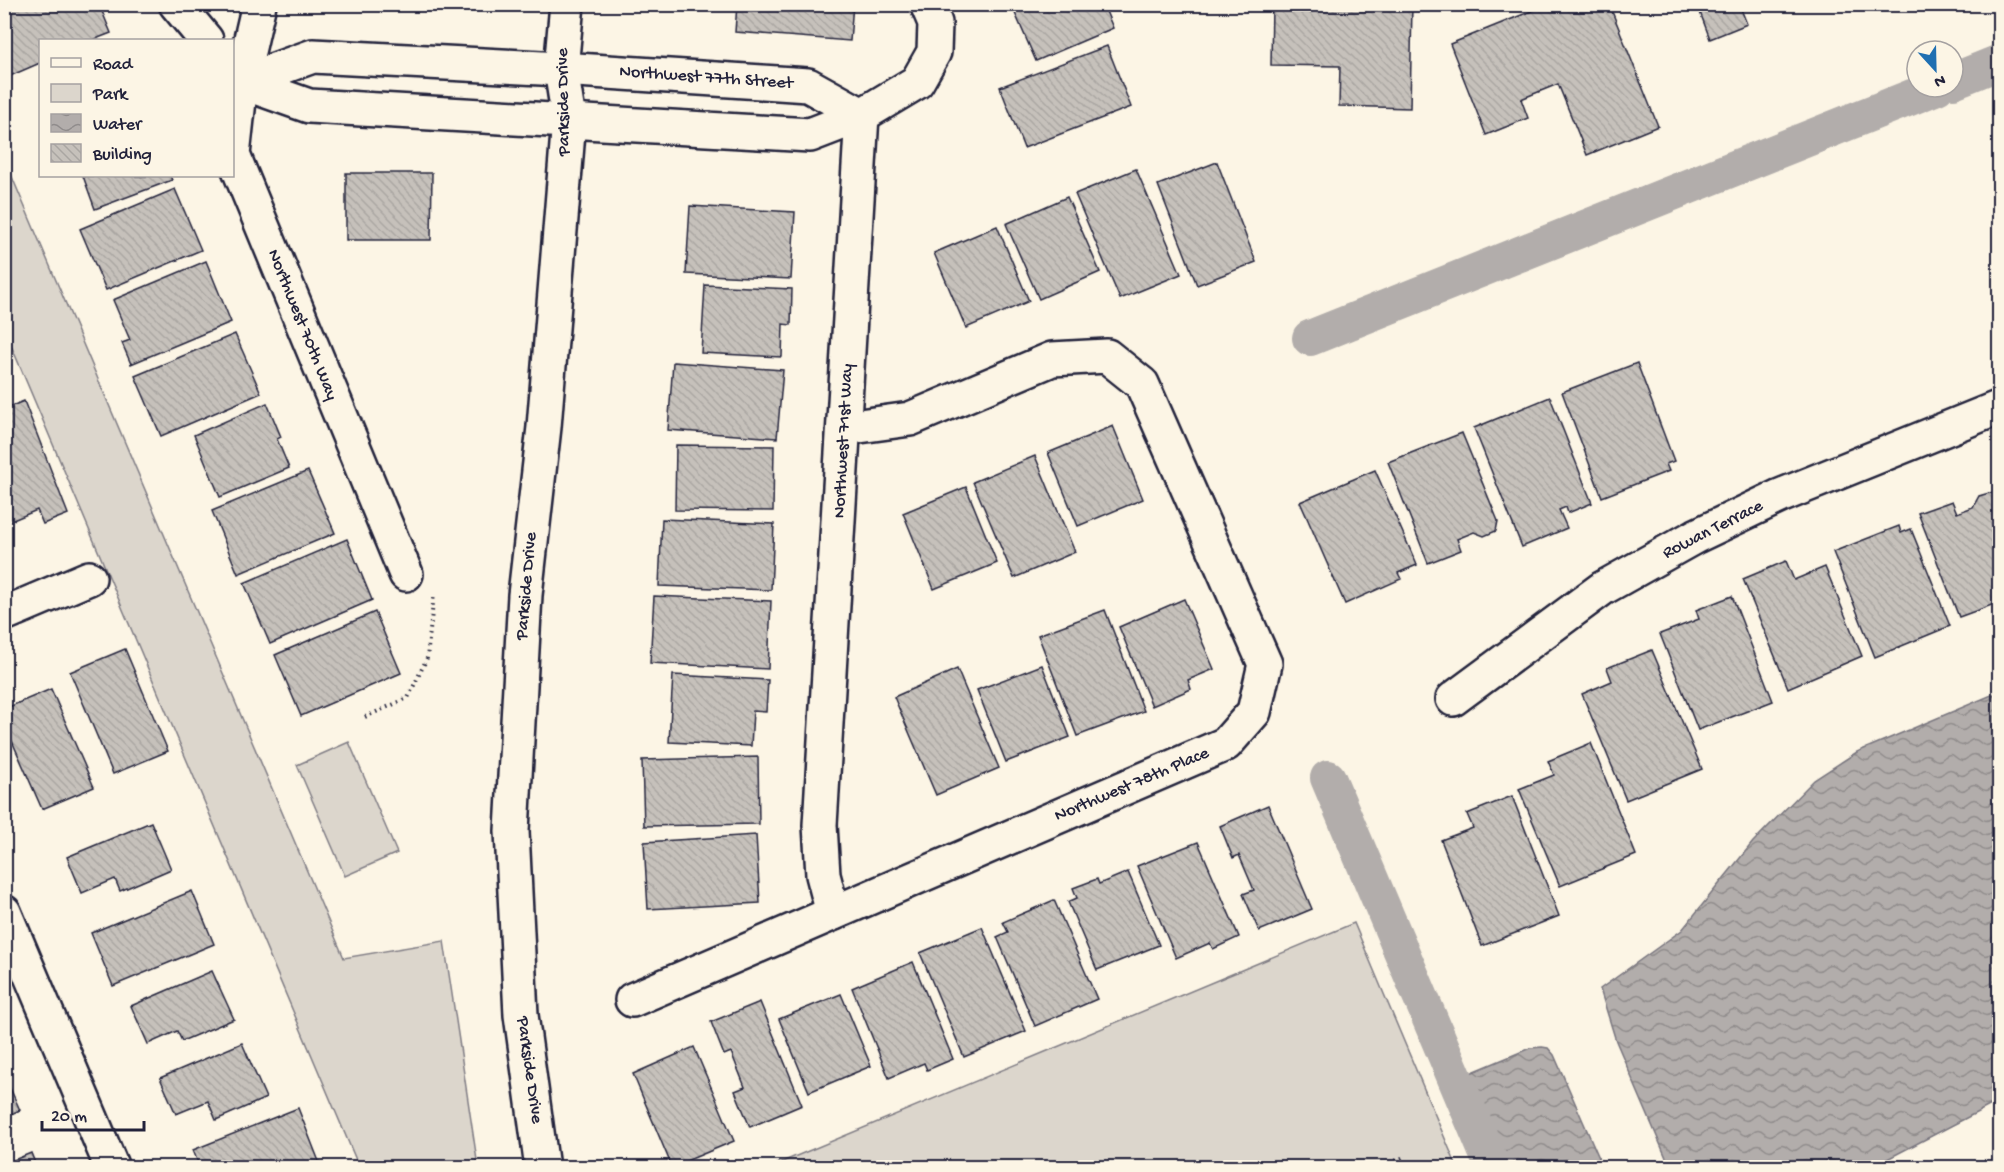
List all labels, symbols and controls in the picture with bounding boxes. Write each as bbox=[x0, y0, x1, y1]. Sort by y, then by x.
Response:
legend bbox=[39, 39, 234, 177]
north arrow bbox=[1905, 39, 1965, 99]
street label: Parkside Drive bbox=[553, 47, 575, 157]
text: Road bbox=[93, 55, 134, 76]
street label: Northwest 77th Street bbox=[619, 61, 795, 95]
text: N bbox=[1930, 69, 1948, 91]
text: Park bbox=[92, 85, 129, 106]
text: Water bbox=[93, 115, 143, 136]
text: Building bbox=[92, 145, 152, 166]
street label: Northwest 70th Way bbox=[262, 246, 342, 404]
street label: Northwest 71st Way bbox=[829, 363, 859, 519]
street label: Rowan Terrace bbox=[1659, 495, 1767, 564]
street label: Parkside Drive bbox=[512, 530, 542, 642]
street label: Northwest 78th Place bbox=[1052, 743, 1213, 827]
street label: Parkside Drive bbox=[511, 1014, 547, 1126]
scale bar bbox=[42, 1094, 144, 1132]
text: 20 m bbox=[51, 1107, 87, 1128]

